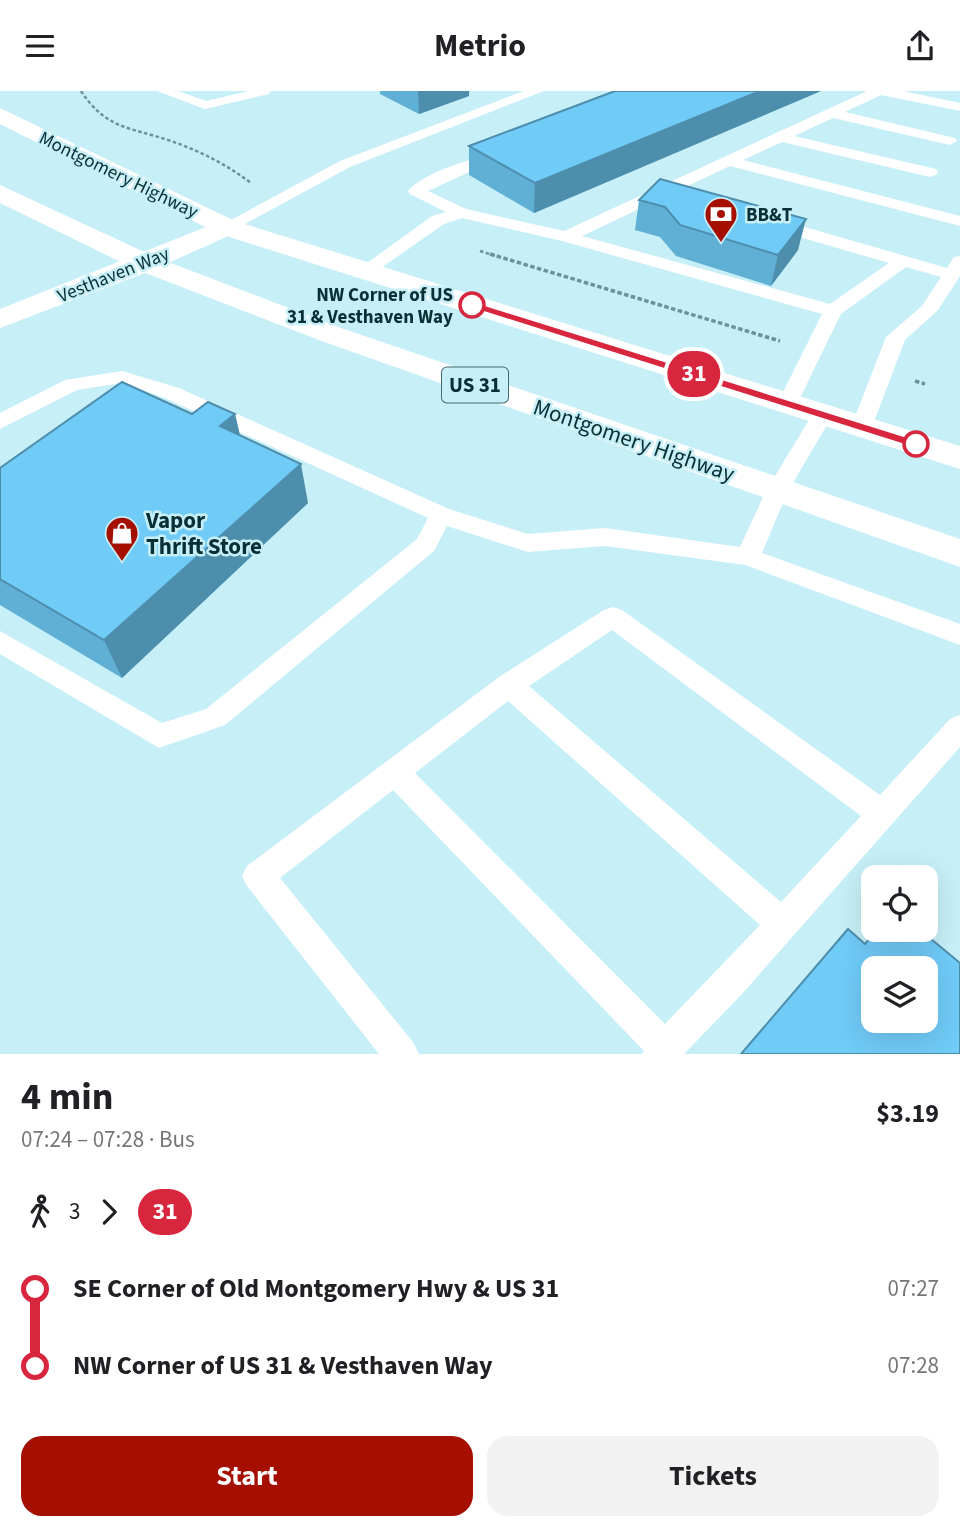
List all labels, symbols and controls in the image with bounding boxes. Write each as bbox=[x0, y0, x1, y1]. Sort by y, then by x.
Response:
text: Metrio bbox=[434, 23, 526, 69]
icon: menu bbox=[21, 27, 59, 65]
icon: share bbox=[901, 27, 939, 65]
street label: Montgomery Highway bbox=[34, 125, 203, 226]
bank icon: BB&T bbox=[702, 195, 740, 244]
place label: BB&T bbox=[746, 202, 793, 229]
street label: Vesthaven Way bbox=[54, 241, 174, 310]
place label: NW Corner of US 31 & Vesthaven Way bbox=[287, 282, 453, 331]
marker: NW Corner of US 31 & Vesthaven Way bbox=[459, 292, 485, 318]
line badge: 31 bbox=[662, 351, 726, 397]
text: 31 bbox=[681, 356, 707, 391]
road number: US 31 bbox=[442, 367, 508, 403]
street label: Montgomery Highway bbox=[529, 391, 739, 490]
unlabelled marker bbox=[903, 431, 929, 457]
place label: Vapor Thrift Store bbox=[145, 504, 262, 563]
shop icon: Vapor Thrift Store bbox=[103, 514, 141, 563]
map controls bbox=[861, 865, 938, 1033]
button: locate bbox=[861, 865, 938, 942]
button: layers bbox=[861, 956, 938, 1033]
text: 4 min bbox=[21, 1070, 113, 1124]
text: $3.19 bbox=[876, 1095, 939, 1132]
text: 07:24 – 07:28 · Bus bbox=[21, 1123, 195, 1156]
icon: walk bbox=[21, 1193, 59, 1231]
icon: forward bbox=[90, 1193, 128, 1231]
text: 31 bbox=[152, 1194, 178, 1229]
text: 3 bbox=[69, 1195, 80, 1228]
text: SE Corner of Old Montgomery Hwy & US 31 bbox=[73, 1270, 559, 1307]
text: 07:27 bbox=[888, 1272, 939, 1305]
text: NW Corner of US 31 & Vesthaven Way bbox=[73, 1347, 493, 1384]
text: 07:28 bbox=[888, 1349, 939, 1382]
button: Start bbox=[21, 1436, 473, 1516]
button: Tickets bbox=[487, 1436, 939, 1516]

